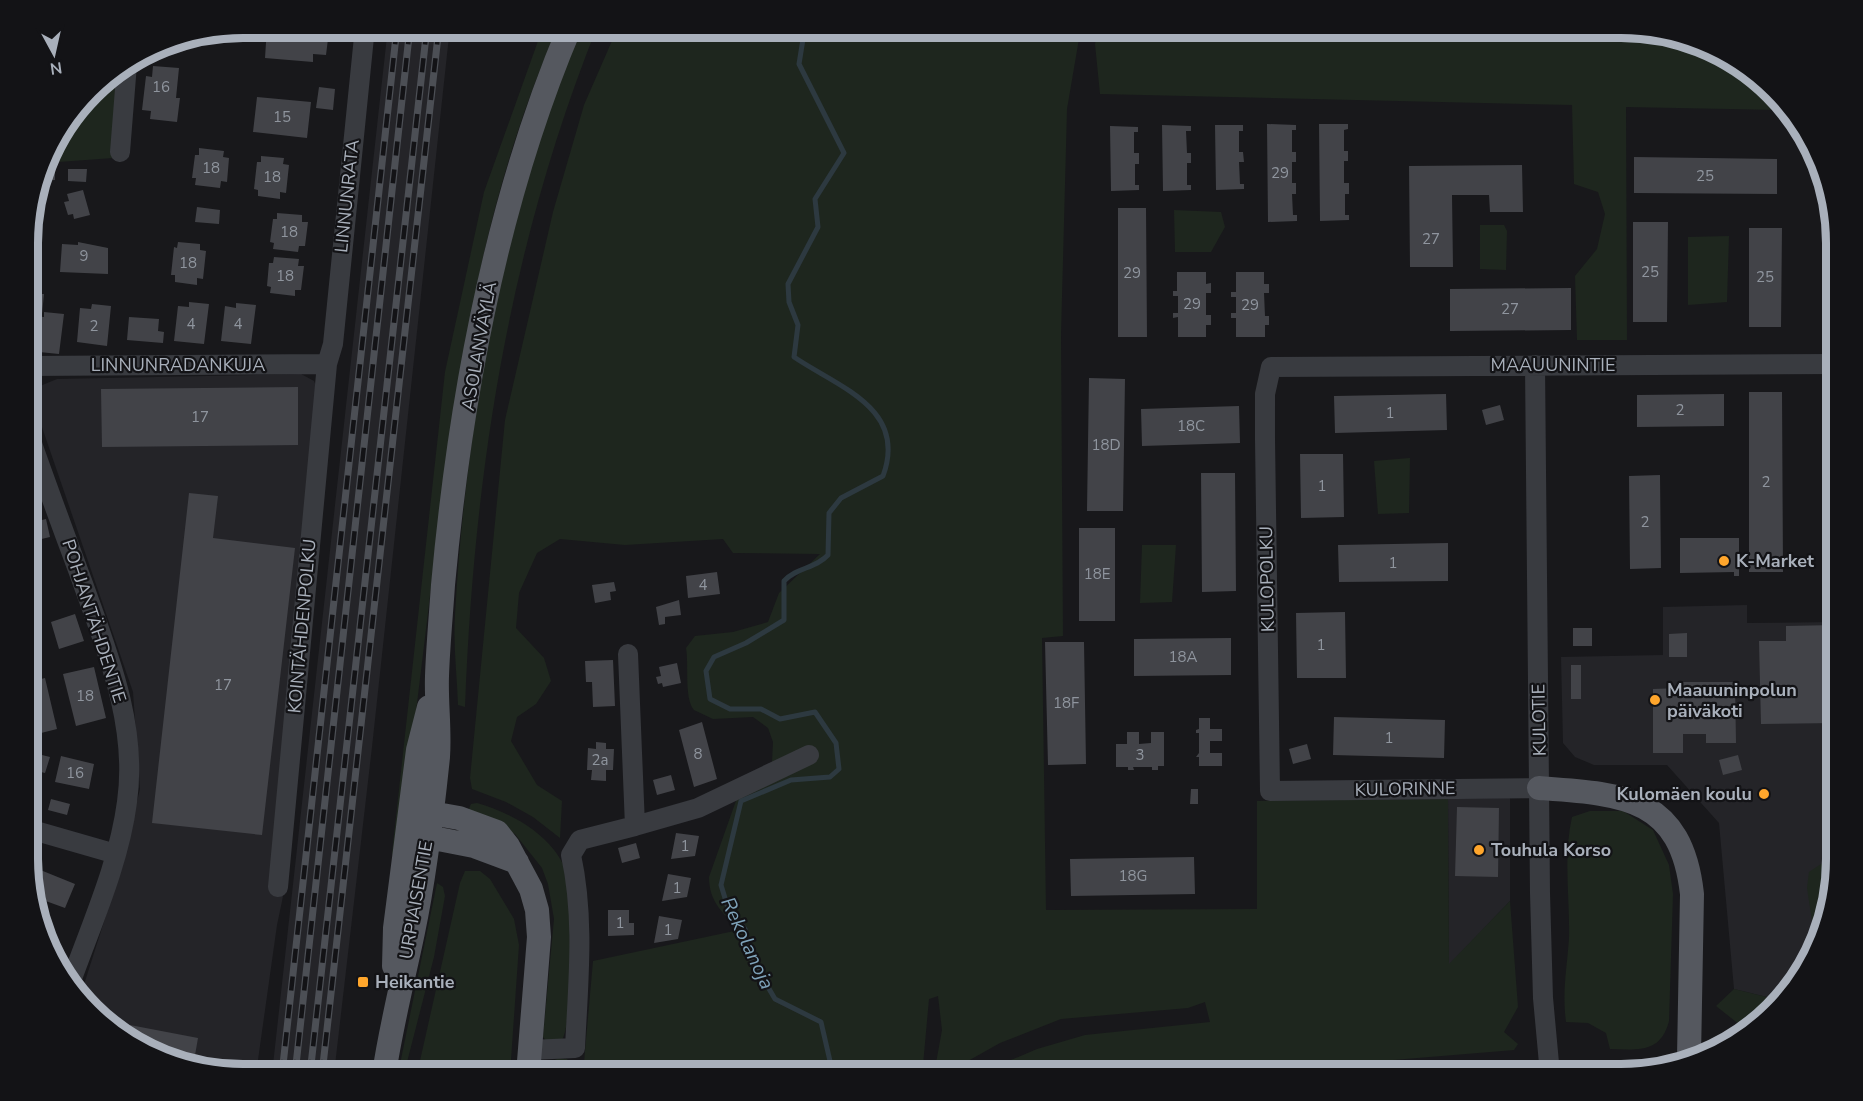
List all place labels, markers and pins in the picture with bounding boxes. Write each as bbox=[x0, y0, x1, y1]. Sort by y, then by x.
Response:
place label: K-Market bbox=[1736, 549, 1814, 573]
marker: K-Market bbox=[1717, 554, 1731, 568]
place label: Maauuninpolun päiväkoti bbox=[1667, 678, 1797, 723]
marker: Maauuninpolun päiväkoti bbox=[1648, 693, 1662, 707]
place label: Kulomäen koulu bbox=[1617, 782, 1752, 806]
marker: Kulomäen koulu bbox=[1757, 787, 1771, 801]
place label: Touhula Korso bbox=[1491, 838, 1611, 862]
marker: Touhula Korso bbox=[1472, 843, 1486, 857]
place label: Heikantie bbox=[375, 970, 455, 994]
marker: Heikantie bbox=[356, 975, 370, 989]

